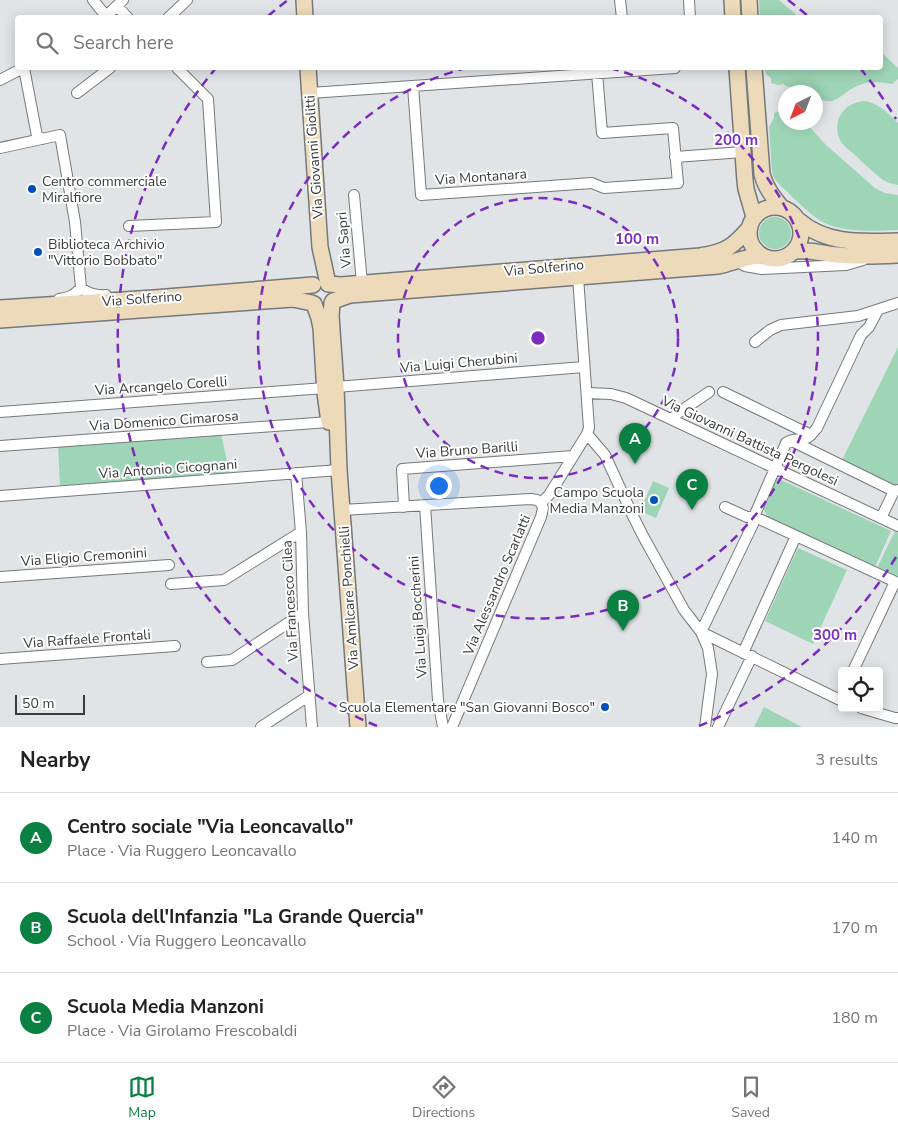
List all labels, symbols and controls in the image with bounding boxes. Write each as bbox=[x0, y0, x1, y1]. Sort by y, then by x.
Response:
search box bbox=[15, 15, 883, 70]
icon: search bbox=[33, 29, 61, 57]
text: Search here bbox=[73, 30, 174, 56]
north arrow bbox=[778, 85, 823, 130]
street label: Via Giovanni Giolitti bbox=[300, 95, 328, 220]
text: 200 m bbox=[714, 130, 758, 150]
street label: Via Montanara bbox=[434, 164, 527, 190]
place label: Centro commerciale Miralfiore bbox=[42, 172, 167, 207]
marker: Centro commerciale Miralfiore bbox=[26, 183, 38, 195]
street label: Via Sapri bbox=[332, 211, 356, 270]
text: 100 m bbox=[615, 229, 659, 249]
place label: Biblioteca Archivio "Vittorio Bobbato" bbox=[48, 235, 165, 270]
marker: Biblioteca Archivio "Vittorio Bobbato" bbox=[32, 246, 44, 258]
street label: Via Solferino bbox=[502, 255, 585, 281]
street label: Via Solferino bbox=[100, 287, 183, 311]
centre of rings bbox=[529, 329, 547, 347]
street label: Via Luigi Cherubini bbox=[398, 348, 519, 378]
street label: Via Arcangelo Corelli bbox=[93, 372, 228, 400]
street label: Via Giovanni Battista Pergolesi bbox=[658, 391, 841, 490]
street label: Via Domenico Cimarosa bbox=[88, 406, 239, 436]
pin: A bbox=[619, 423, 651, 464]
street label: Via Bruno Barilli bbox=[414, 437, 519, 463]
street label: Via Antonio Cicognani bbox=[97, 455, 238, 483]
pin: C bbox=[676, 469, 708, 510]
your location bbox=[426, 473, 452, 499]
place label: Campo Scuola Media Manzoni bbox=[549, 483, 644, 518]
marker: Campo Scuola Media Manzoni bbox=[648, 494, 660, 506]
street label: Via Alessandro Scarlatti bbox=[458, 512, 535, 659]
street label: Via Amilcare Ponchielli bbox=[334, 525, 364, 672]
street label: Via Francesco Cilea bbox=[277, 540, 303, 663]
street label: Via Eligio Cremonini bbox=[19, 543, 148, 571]
street label: Via Luigi Boccherini bbox=[404, 555, 432, 680]
pin: B bbox=[607, 590, 639, 631]
street label: Via Raffaele Frontali bbox=[22, 625, 151, 653]
text: 300 m bbox=[813, 625, 857, 645]
map controls bbox=[838, 667, 883, 712]
button: locate bbox=[838, 667, 883, 712]
scale bar bbox=[15, 692, 85, 715]
text: 50 m bbox=[22, 694, 54, 713]
place label: Scuola Elementare "San Giovanni Bosco" bbox=[339, 698, 595, 717]
marker: Scuola Elementare "San Giovanni Bosco" bbox=[599, 701, 611, 713]
text: Nearby bbox=[20, 746, 90, 774]
text: 3 results bbox=[816, 749, 878, 771]
text: Centro sociale "Via Leoncavallo" bbox=[67, 814, 353, 840]
text: A bbox=[30, 827, 42, 849]
text: 140 m bbox=[831, 827, 878, 849]
text: Place · Via Ruggero Leoncavallo bbox=[67, 840, 297, 862]
text: Scuola dell'Infanzia "La Grande Quercia" bbox=[67, 904, 424, 930]
text: B bbox=[30, 917, 42, 939]
text: 170 m bbox=[831, 917, 878, 939]
text: School · Via Ruggero Leoncavallo bbox=[67, 930, 306, 952]
text: Scuola Media Manzoni bbox=[67, 994, 264, 1020]
text: C bbox=[31, 1007, 41, 1029]
text: 180 m bbox=[831, 1007, 878, 1029]
text: Place · Via Girolamo Frescobaldi bbox=[67, 1020, 297, 1042]
tab: Map bbox=[128, 1073, 156, 1122]
tab: Directions bbox=[412, 1073, 475, 1122]
tab: Saved bbox=[731, 1073, 770, 1122]

